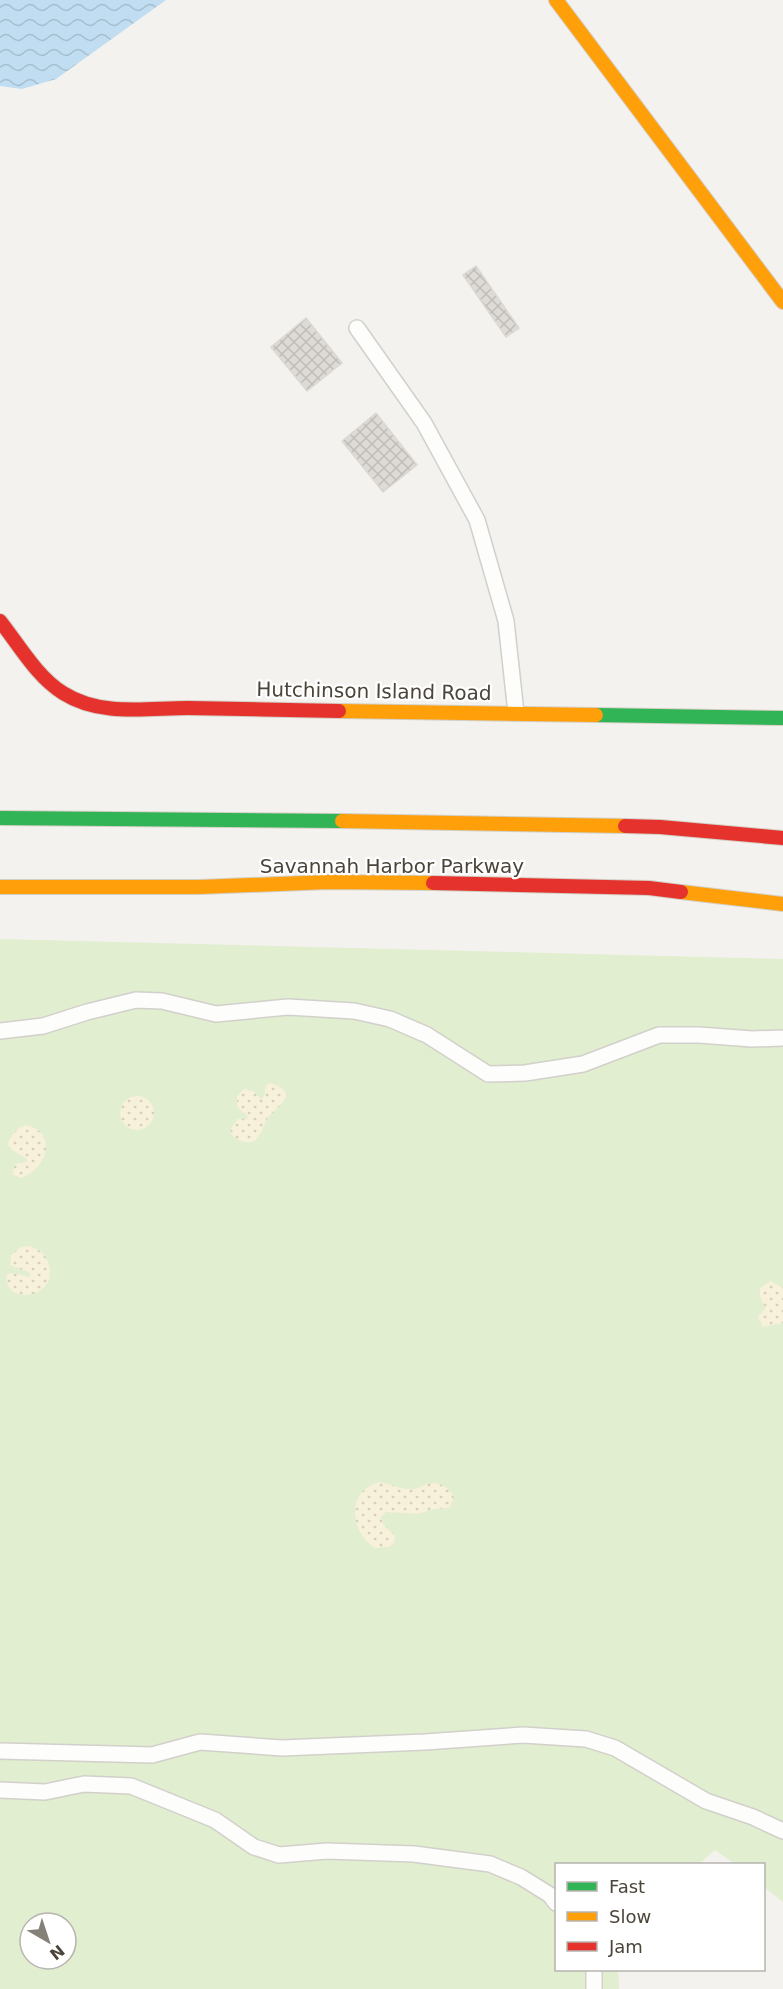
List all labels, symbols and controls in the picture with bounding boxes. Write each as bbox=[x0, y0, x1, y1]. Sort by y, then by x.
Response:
street label: Hutchinson Island Road bbox=[256, 677, 492, 705]
street label: Savannah Harbor Parkway bbox=[260, 854, 524, 878]
legend bbox=[555, 1863, 765, 1971]
text: Fast bbox=[609, 1876, 645, 1897]
text: Slow bbox=[609, 1906, 651, 1927]
north arrow bbox=[18, 1911, 78, 1971]
text: Jam bbox=[608, 1936, 643, 1957]
text: N bbox=[46, 1941, 68, 1964]

